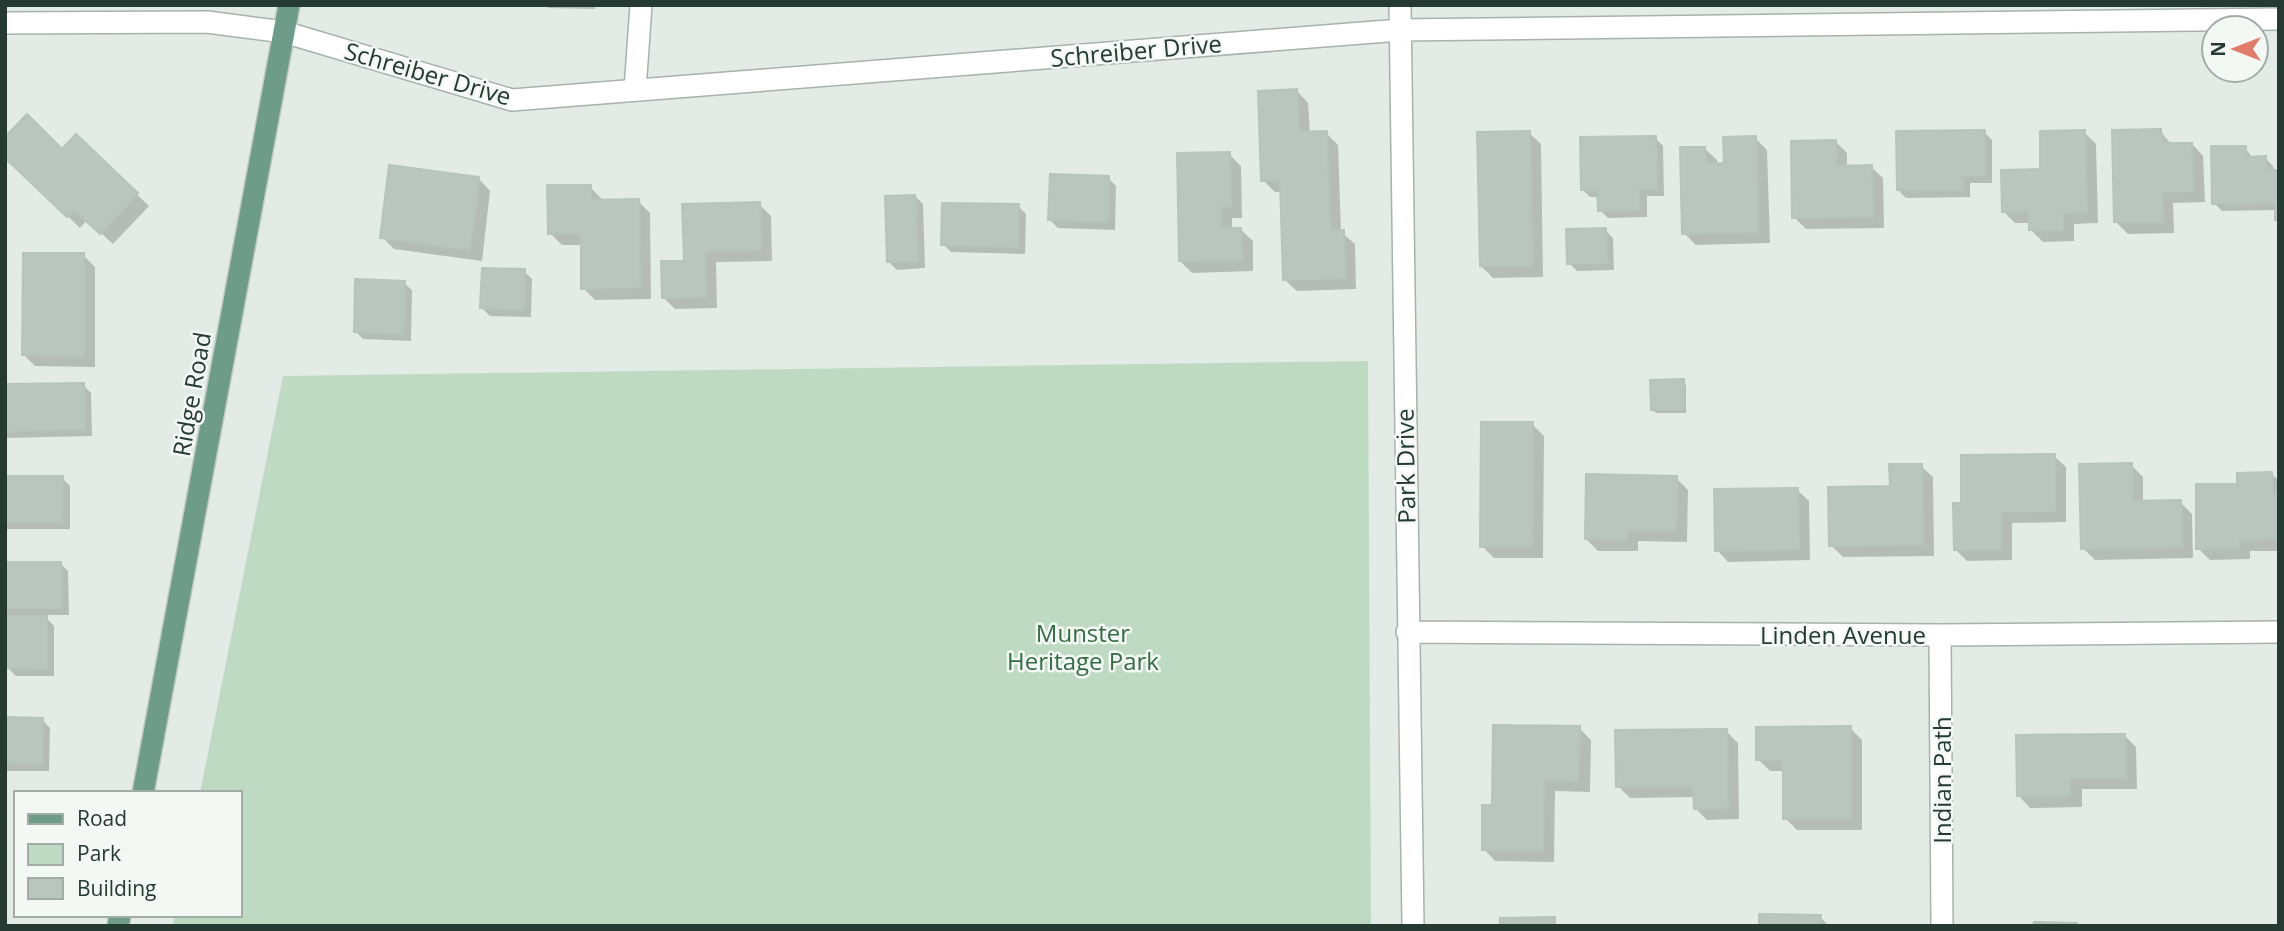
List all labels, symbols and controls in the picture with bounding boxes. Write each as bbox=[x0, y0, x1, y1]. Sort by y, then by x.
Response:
north arrow bbox=[2200, 14, 2270, 84]
street label: Schreiber Drive bbox=[1049, 26, 1223, 74]
street label: Schreiber Drive bbox=[341, 33, 515, 113]
text: N bbox=[2205, 41, 2231, 57]
street label: Ridge Road bbox=[164, 329, 218, 459]
street label: Park Drive bbox=[1387, 408, 1423, 524]
park label: Munster Heritage Park bbox=[1007, 616, 1159, 677]
street label: Linden Avenue bbox=[1760, 618, 1926, 651]
street label: Indian Path bbox=[1925, 716, 1958, 844]
legend bbox=[14, 791, 242, 917]
text: Road bbox=[77, 804, 127, 832]
text: Park bbox=[77, 839, 121, 867]
text: Building bbox=[77, 874, 156, 902]

